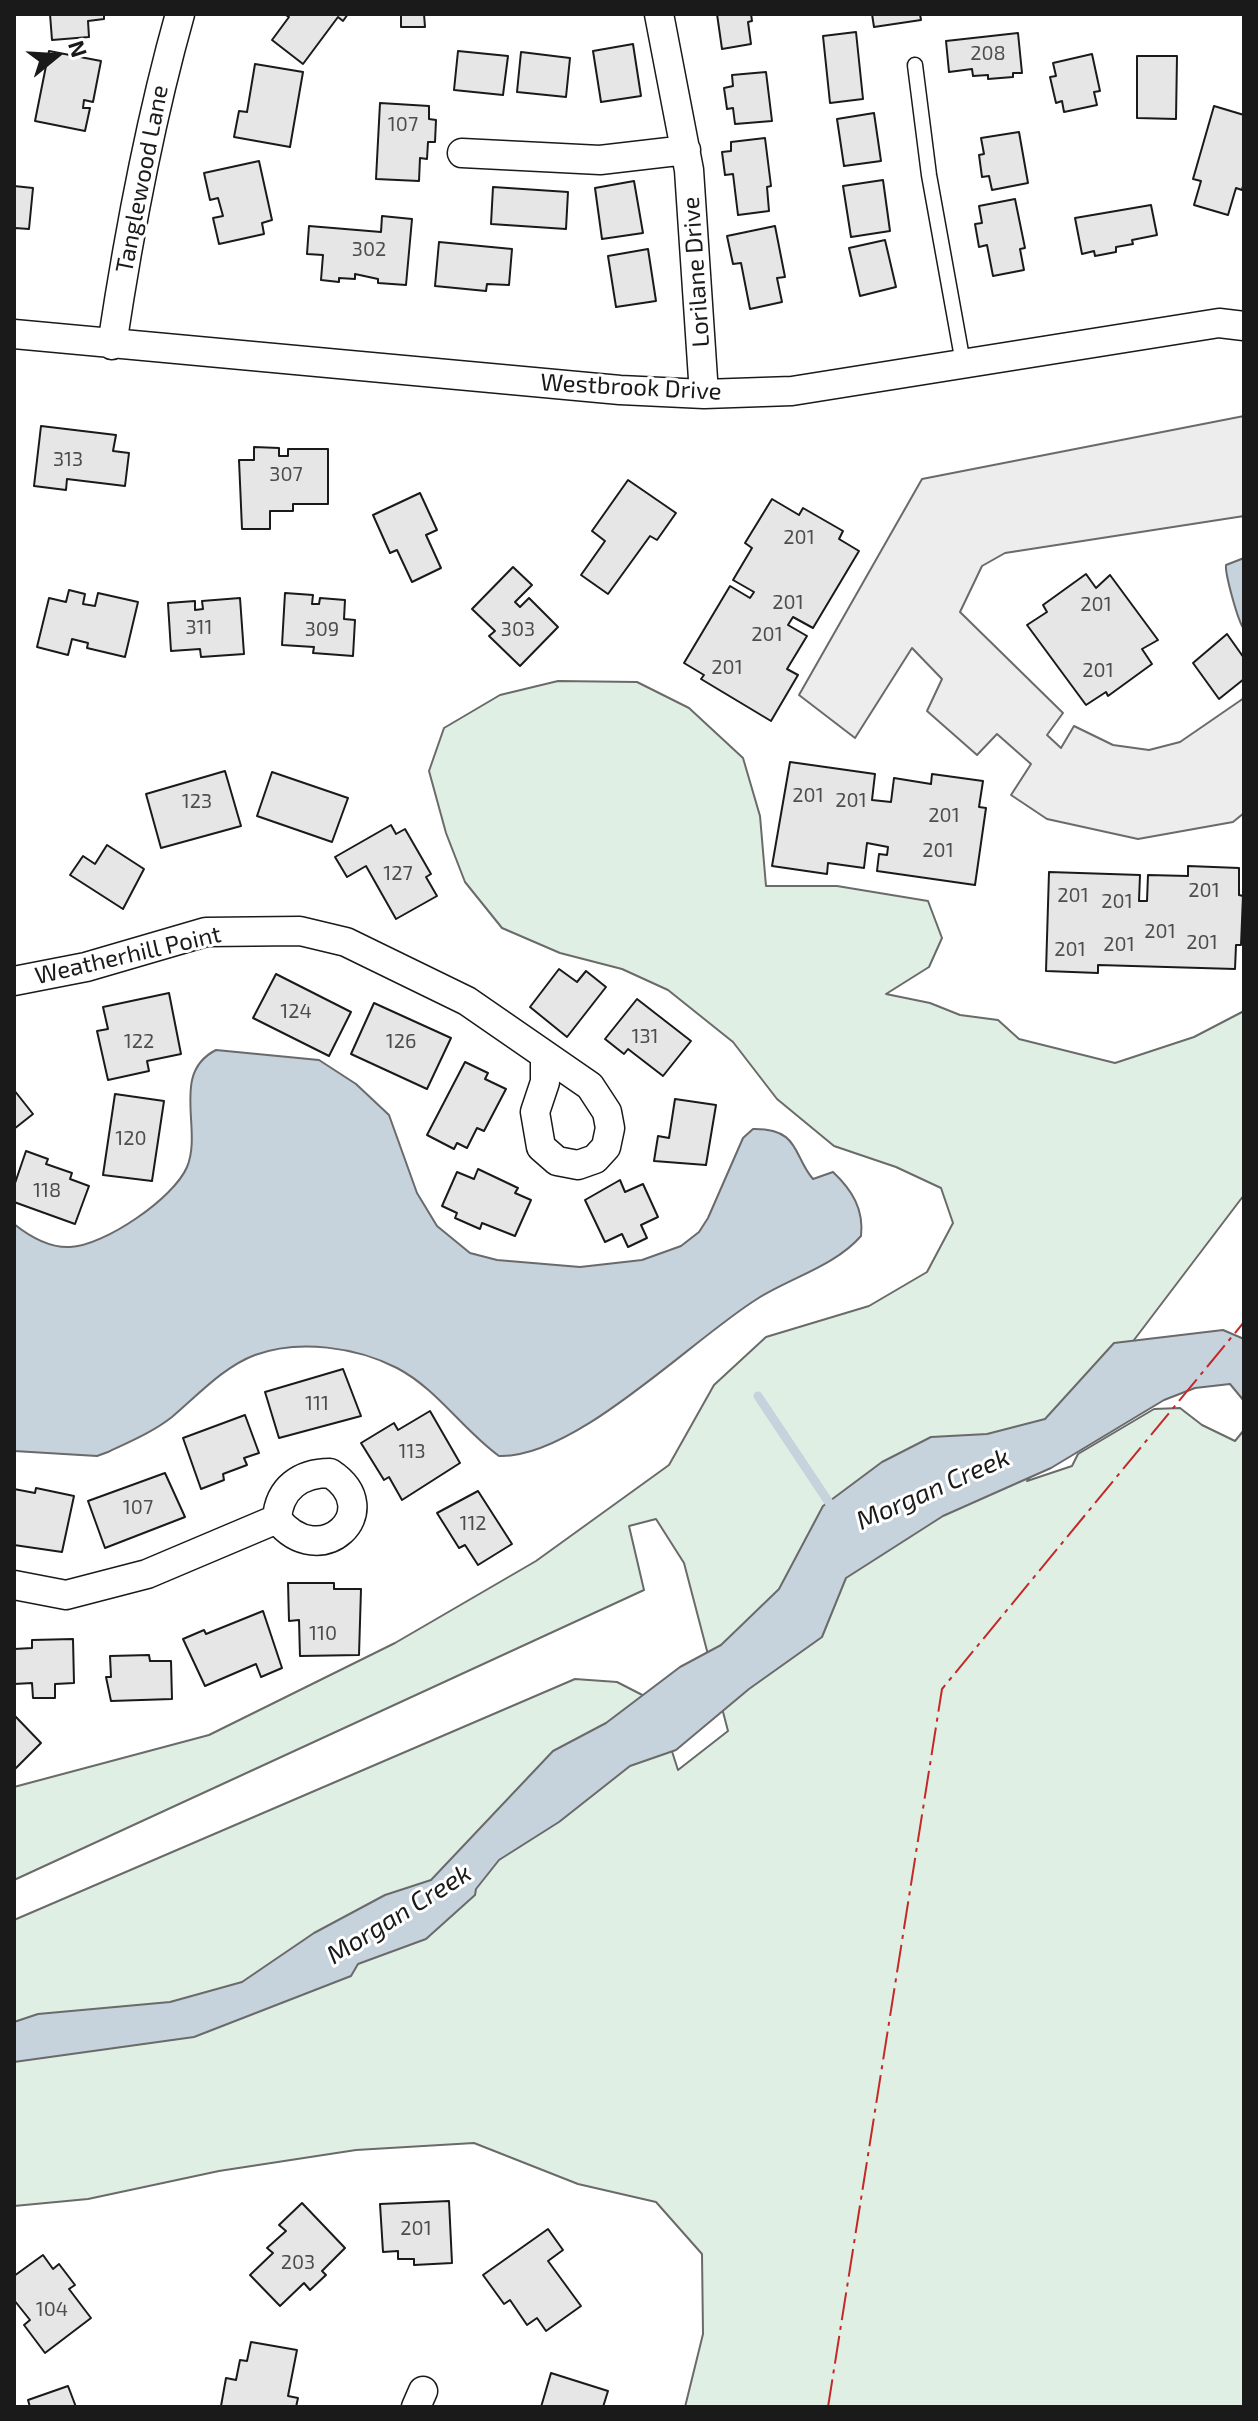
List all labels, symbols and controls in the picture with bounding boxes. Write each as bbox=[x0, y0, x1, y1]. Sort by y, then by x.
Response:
north arrow bbox=[16, 16, 96, 96]
text: N bbox=[64, 37, 94, 60]
house number: 208 bbox=[970, 41, 1006, 65]
street label: Tanglewood Lane bbox=[110, 83, 174, 275]
house number: 107 bbox=[388, 112, 418, 136]
street label: Lorilane Drive bbox=[676, 196, 716, 348]
house number: 302 bbox=[352, 237, 386, 261]
street label: Westbrook Drive bbox=[540, 368, 722, 406]
house number: 313 bbox=[53, 447, 83, 471]
house number: 307 bbox=[269, 462, 303, 486]
house number: 201 bbox=[783, 525, 815, 549]
house number: 201 bbox=[772, 590, 804, 614]
house number: 201 bbox=[1080, 592, 1112, 616]
house number: 311 bbox=[185, 615, 213, 639]
house number: 309 bbox=[305, 617, 339, 641]
house number: 303 bbox=[501, 617, 535, 641]
house number: 201 bbox=[751, 622, 783, 646]
house number: 201 bbox=[711, 655, 743, 679]
house number: 201 bbox=[1082, 658, 1114, 682]
house number: 201 bbox=[792, 783, 824, 807]
house number: 201 bbox=[835, 788, 867, 812]
house number: 123 bbox=[182, 789, 212, 813]
house number: 201 bbox=[928, 803, 960, 827]
house number: 201 bbox=[922, 838, 954, 862]
house number: 127 bbox=[383, 861, 413, 885]
house number: 201 bbox=[1188, 878, 1220, 902]
house number: 201 bbox=[1057, 883, 1089, 907]
house number: 201 bbox=[1101, 889, 1133, 913]
house number: 201 bbox=[1144, 919, 1176, 943]
street label: Weatherhill Point bbox=[32, 920, 224, 990]
house number: 201 bbox=[1186, 930, 1218, 954]
house number: 201 bbox=[1103, 932, 1135, 956]
house number: 201 bbox=[1054, 937, 1086, 961]
house number: 124 bbox=[280, 999, 312, 1023]
house number: 131 bbox=[631, 1024, 659, 1048]
house number: 122 bbox=[124, 1029, 154, 1053]
house number: 126 bbox=[386, 1029, 416, 1053]
house number: 120 bbox=[115, 1126, 147, 1150]
house number: 118 bbox=[33, 1178, 61, 1202]
house number: 111 bbox=[305, 1391, 329, 1415]
house number: 113 bbox=[398, 1439, 426, 1463]
water label: Morgan Creek bbox=[852, 1441, 1014, 1537]
house number: 107 bbox=[123, 1495, 153, 1519]
house number: 112 bbox=[459, 1511, 487, 1535]
house number: 110 bbox=[309, 1621, 337, 1645]
water label: Morgan Creek bbox=[321, 1857, 477, 1971]
house number: 201 bbox=[400, 2216, 432, 2240]
house number: 203 bbox=[281, 2250, 315, 2274]
house number: 104 bbox=[36, 2297, 68, 2321]

